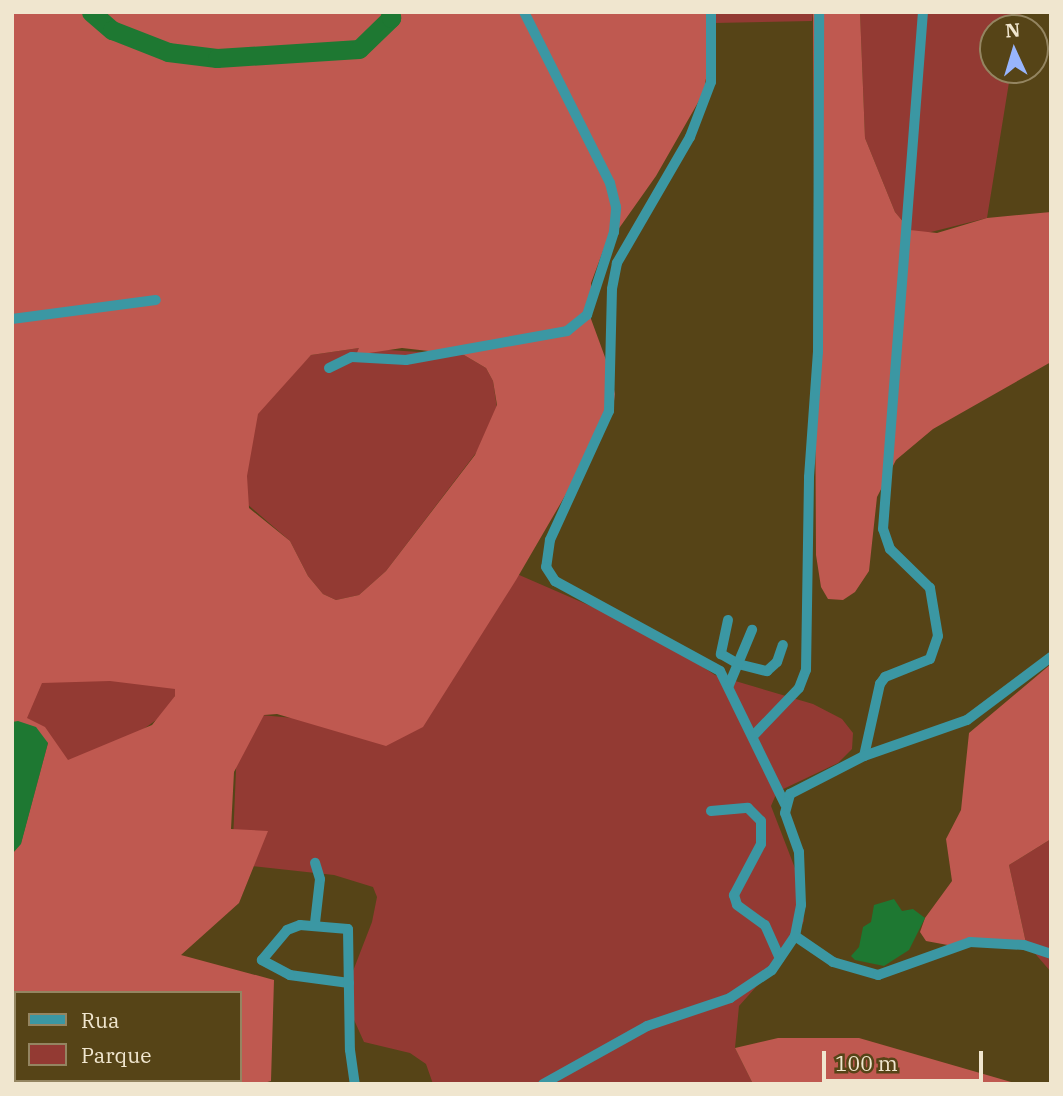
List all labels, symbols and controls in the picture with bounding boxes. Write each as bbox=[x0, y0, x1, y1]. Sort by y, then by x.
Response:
north arrow bbox=[979, 14, 1049, 84]
text: N bbox=[1004, 18, 1021, 43]
legend bbox=[14, 991, 242, 1082]
text: Rua bbox=[81, 1006, 119, 1034]
scale bar bbox=[825, 1036, 986, 1080]
text: Parque bbox=[81, 1041, 151, 1069]
text: 100 m bbox=[835, 1049, 898, 1077]

